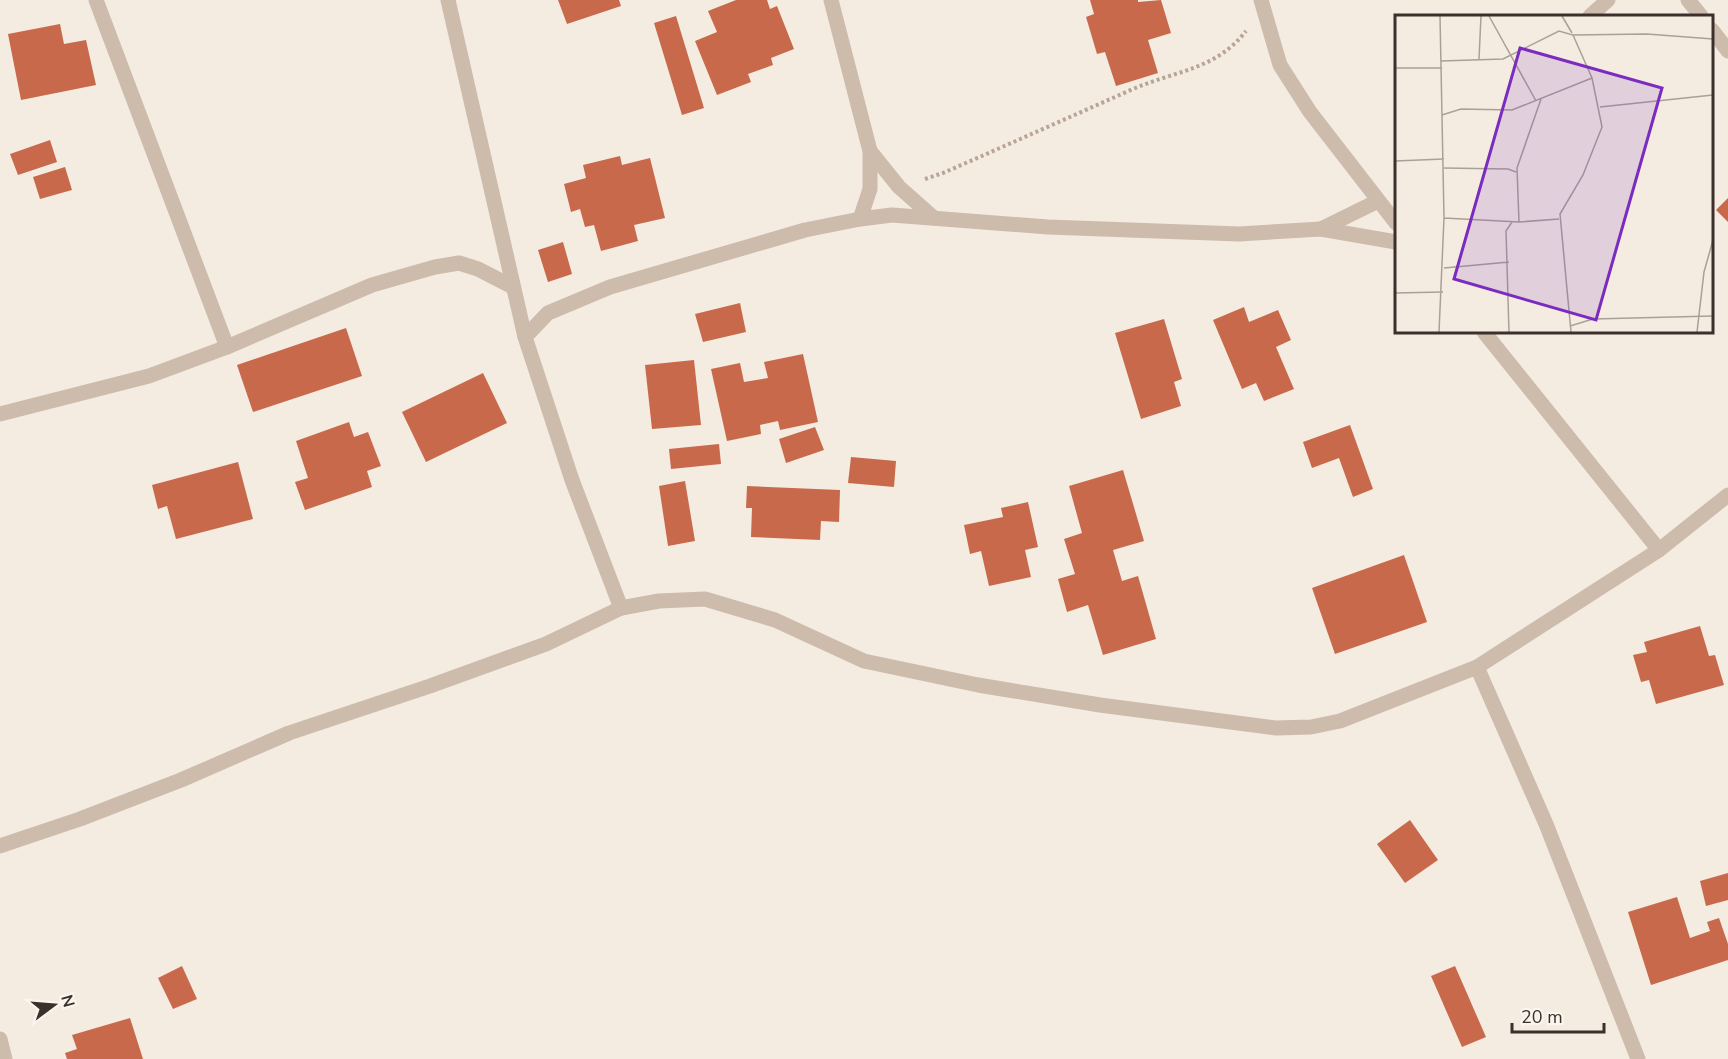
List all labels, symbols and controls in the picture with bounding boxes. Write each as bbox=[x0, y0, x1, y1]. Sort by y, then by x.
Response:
inset map bbox=[1395, 15, 1713, 333]
north arrow bbox=[24, 975, 84, 1035]
text: N bbox=[55, 992, 80, 1010]
scale bar bbox=[1512, 996, 1604, 1034]
text: 20 m bbox=[1521, 1005, 1563, 1029]

